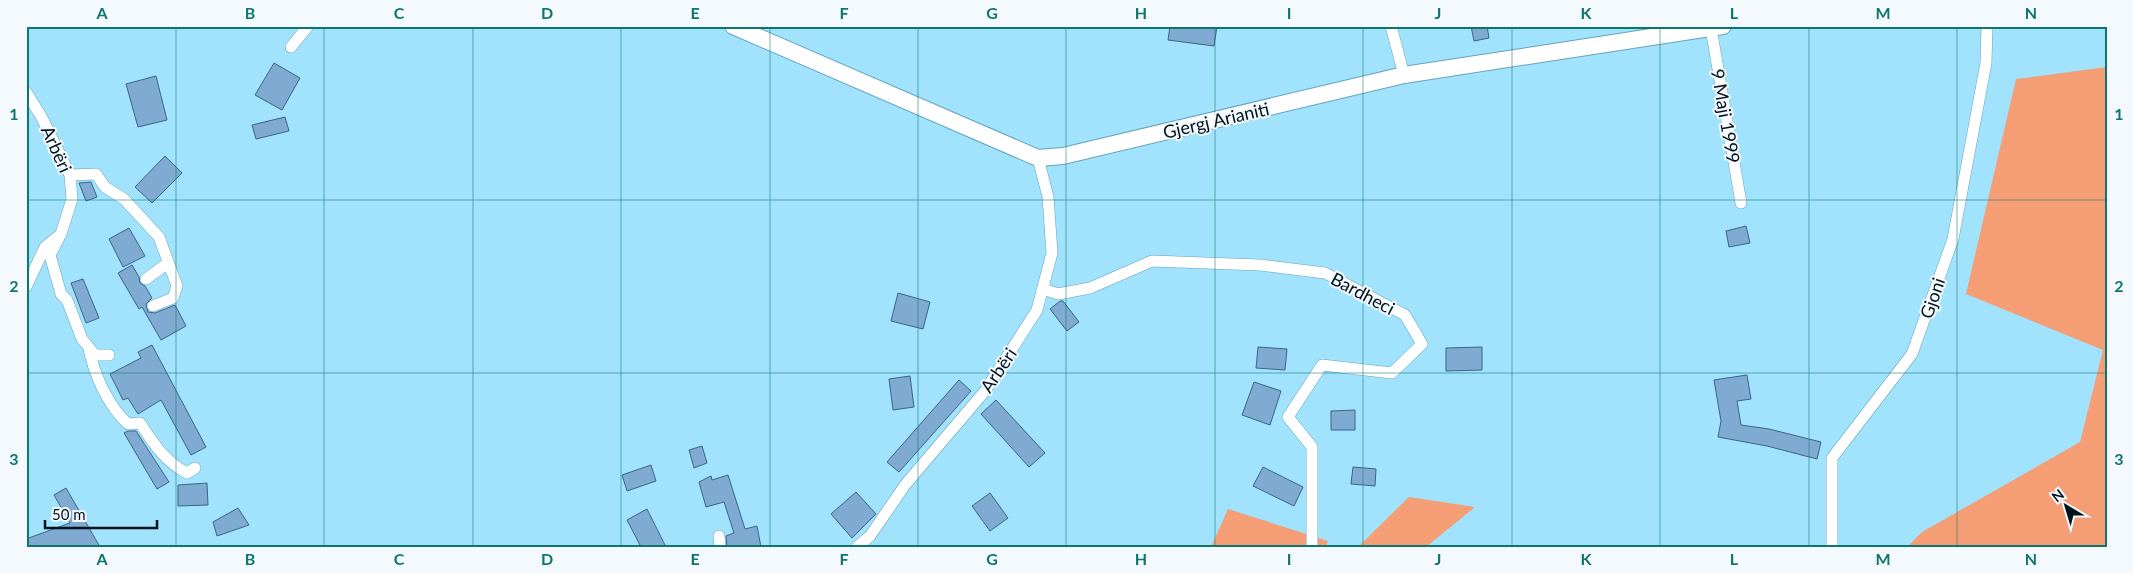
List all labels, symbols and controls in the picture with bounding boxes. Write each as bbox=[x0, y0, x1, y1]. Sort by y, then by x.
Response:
text: A bbox=[95, 3, 108, 22]
text: B bbox=[245, 3, 255, 22]
text: C bbox=[394, 3, 405, 22]
text: D bbox=[541, 3, 553, 22]
text: E bbox=[690, 3, 700, 22]
text: F bbox=[839, 3, 849, 22]
text: G bbox=[986, 3, 998, 22]
text: H bbox=[1135, 3, 1147, 22]
text: I bbox=[1287, 3, 1291, 22]
text: J bbox=[1435, 3, 1441, 22]
text: K bbox=[1581, 3, 1593, 22]
text: L bbox=[1730, 3, 1739, 22]
text: M bbox=[1875, 3, 1891, 22]
text: N bbox=[2025, 3, 2037, 22]
street label: 9 Maji 1999 bbox=[1707, 67, 1745, 165]
street label: Gjergj Arianiti bbox=[1161, 97, 1271, 143]
text: 1 bbox=[9, 104, 19, 123]
text: 1 bbox=[2114, 104, 2124, 123]
street label: Arbëri bbox=[37, 122, 77, 176]
street label: Bardheci bbox=[1327, 267, 1399, 319]
street label: Gjoni bbox=[1915, 275, 1949, 321]
text: 2 bbox=[9, 276, 19, 295]
text: 2 bbox=[2114, 276, 2124, 295]
street label: Arbëri bbox=[975, 343, 1021, 397]
text: 3 bbox=[9, 449, 19, 468]
text: 3 bbox=[2114, 449, 2124, 468]
north arrow bbox=[2040, 480, 2090, 530]
text: N bbox=[2048, 485, 2067, 505]
scale bar bbox=[45, 498, 158, 530]
text: 50 m bbox=[52, 505, 86, 523]
text: A bbox=[95, 549, 108, 568]
text: B bbox=[245, 549, 255, 568]
text: C bbox=[394, 549, 405, 568]
text: D bbox=[541, 549, 553, 568]
text: E bbox=[690, 549, 700, 568]
text: F bbox=[839, 549, 849, 568]
text: G bbox=[986, 549, 998, 568]
text: H bbox=[1135, 549, 1147, 568]
text: I bbox=[1287, 549, 1291, 568]
text: J bbox=[1435, 549, 1441, 568]
text: K bbox=[1581, 549, 1593, 568]
text: L bbox=[1730, 549, 1739, 568]
text: M bbox=[1875, 549, 1891, 568]
text: N bbox=[2025, 549, 2037, 568]

